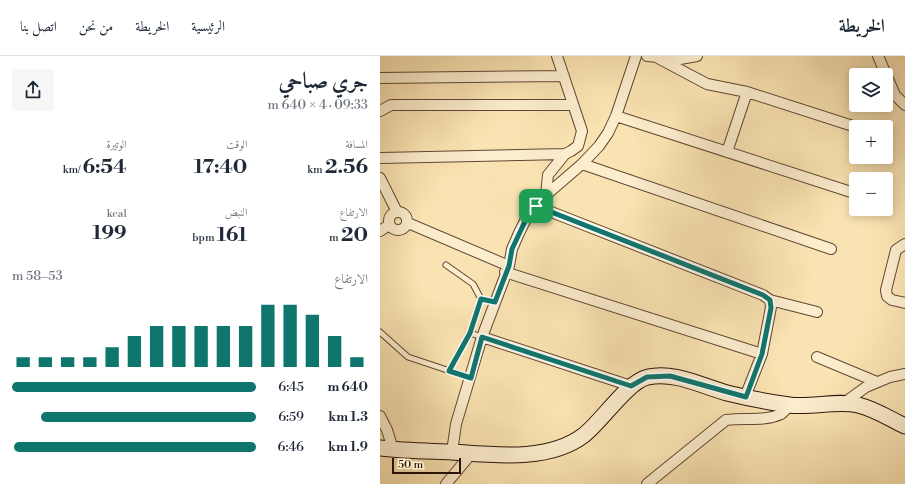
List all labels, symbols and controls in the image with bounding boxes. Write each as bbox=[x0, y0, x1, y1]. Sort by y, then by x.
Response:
text: الخريطة bbox=[839, 14, 885, 38]
text: اتصل بنا bbox=[20, 18, 57, 36]
text: من نحن bbox=[79, 18, 113, 36]
text: الخريطة bbox=[135, 18, 169, 36]
text: الرئيسية bbox=[191, 18, 225, 36]
text: جري صباحي bbox=[279, 68, 368, 95]
map controls bbox=[849, 68, 893, 216]
button: layers bbox=[849, 68, 893, 112]
button: share bbox=[12, 69, 54, 111]
text: 09:33 · 4 × 640 m bbox=[267, 97, 368, 113]
button: + bbox=[849, 120, 893, 164]
text: الوتيرة bbox=[106, 138, 127, 152]
text: الوقت bbox=[226, 138, 247, 152]
text: المسافة bbox=[346, 138, 368, 152]
text: 6:54 bbox=[82, 155, 127, 180]
text: 17:40 bbox=[194, 155, 247, 180]
text: 2.56 bbox=[325, 155, 368, 180]
text: /km bbox=[63, 163, 82, 177]
text: km bbox=[307, 163, 325, 177]
button: − bbox=[849, 172, 893, 216]
pin bbox=[519, 189, 553, 223]
icon: arrive bbox=[525, 195, 547, 217]
text: النبض bbox=[225, 206, 247, 220]
text: الارتفاع bbox=[339, 206, 368, 220]
text: kcal bbox=[107, 207, 127, 221]
text: 199 bbox=[92, 221, 127, 246]
text: 161 bbox=[217, 223, 247, 248]
text: 20 bbox=[341, 223, 368, 248]
text: bpm bbox=[192, 231, 217, 245]
text: m bbox=[329, 231, 341, 245]
text: 53–58 m bbox=[12, 268, 63, 284]
text: الارتفاع bbox=[334, 271, 368, 287]
text: 6:45 bbox=[278, 379, 304, 395]
text: 640 m bbox=[327, 379, 368, 395]
text: 6:59 bbox=[278, 409, 304, 425]
text: 1.3 km bbox=[328, 409, 368, 425]
text: 6:46 bbox=[278, 439, 304, 455]
text: 1.9 km bbox=[328, 439, 368, 455]
scale bar bbox=[392, 456, 461, 475]
text: 50 m bbox=[398, 458, 423, 472]

